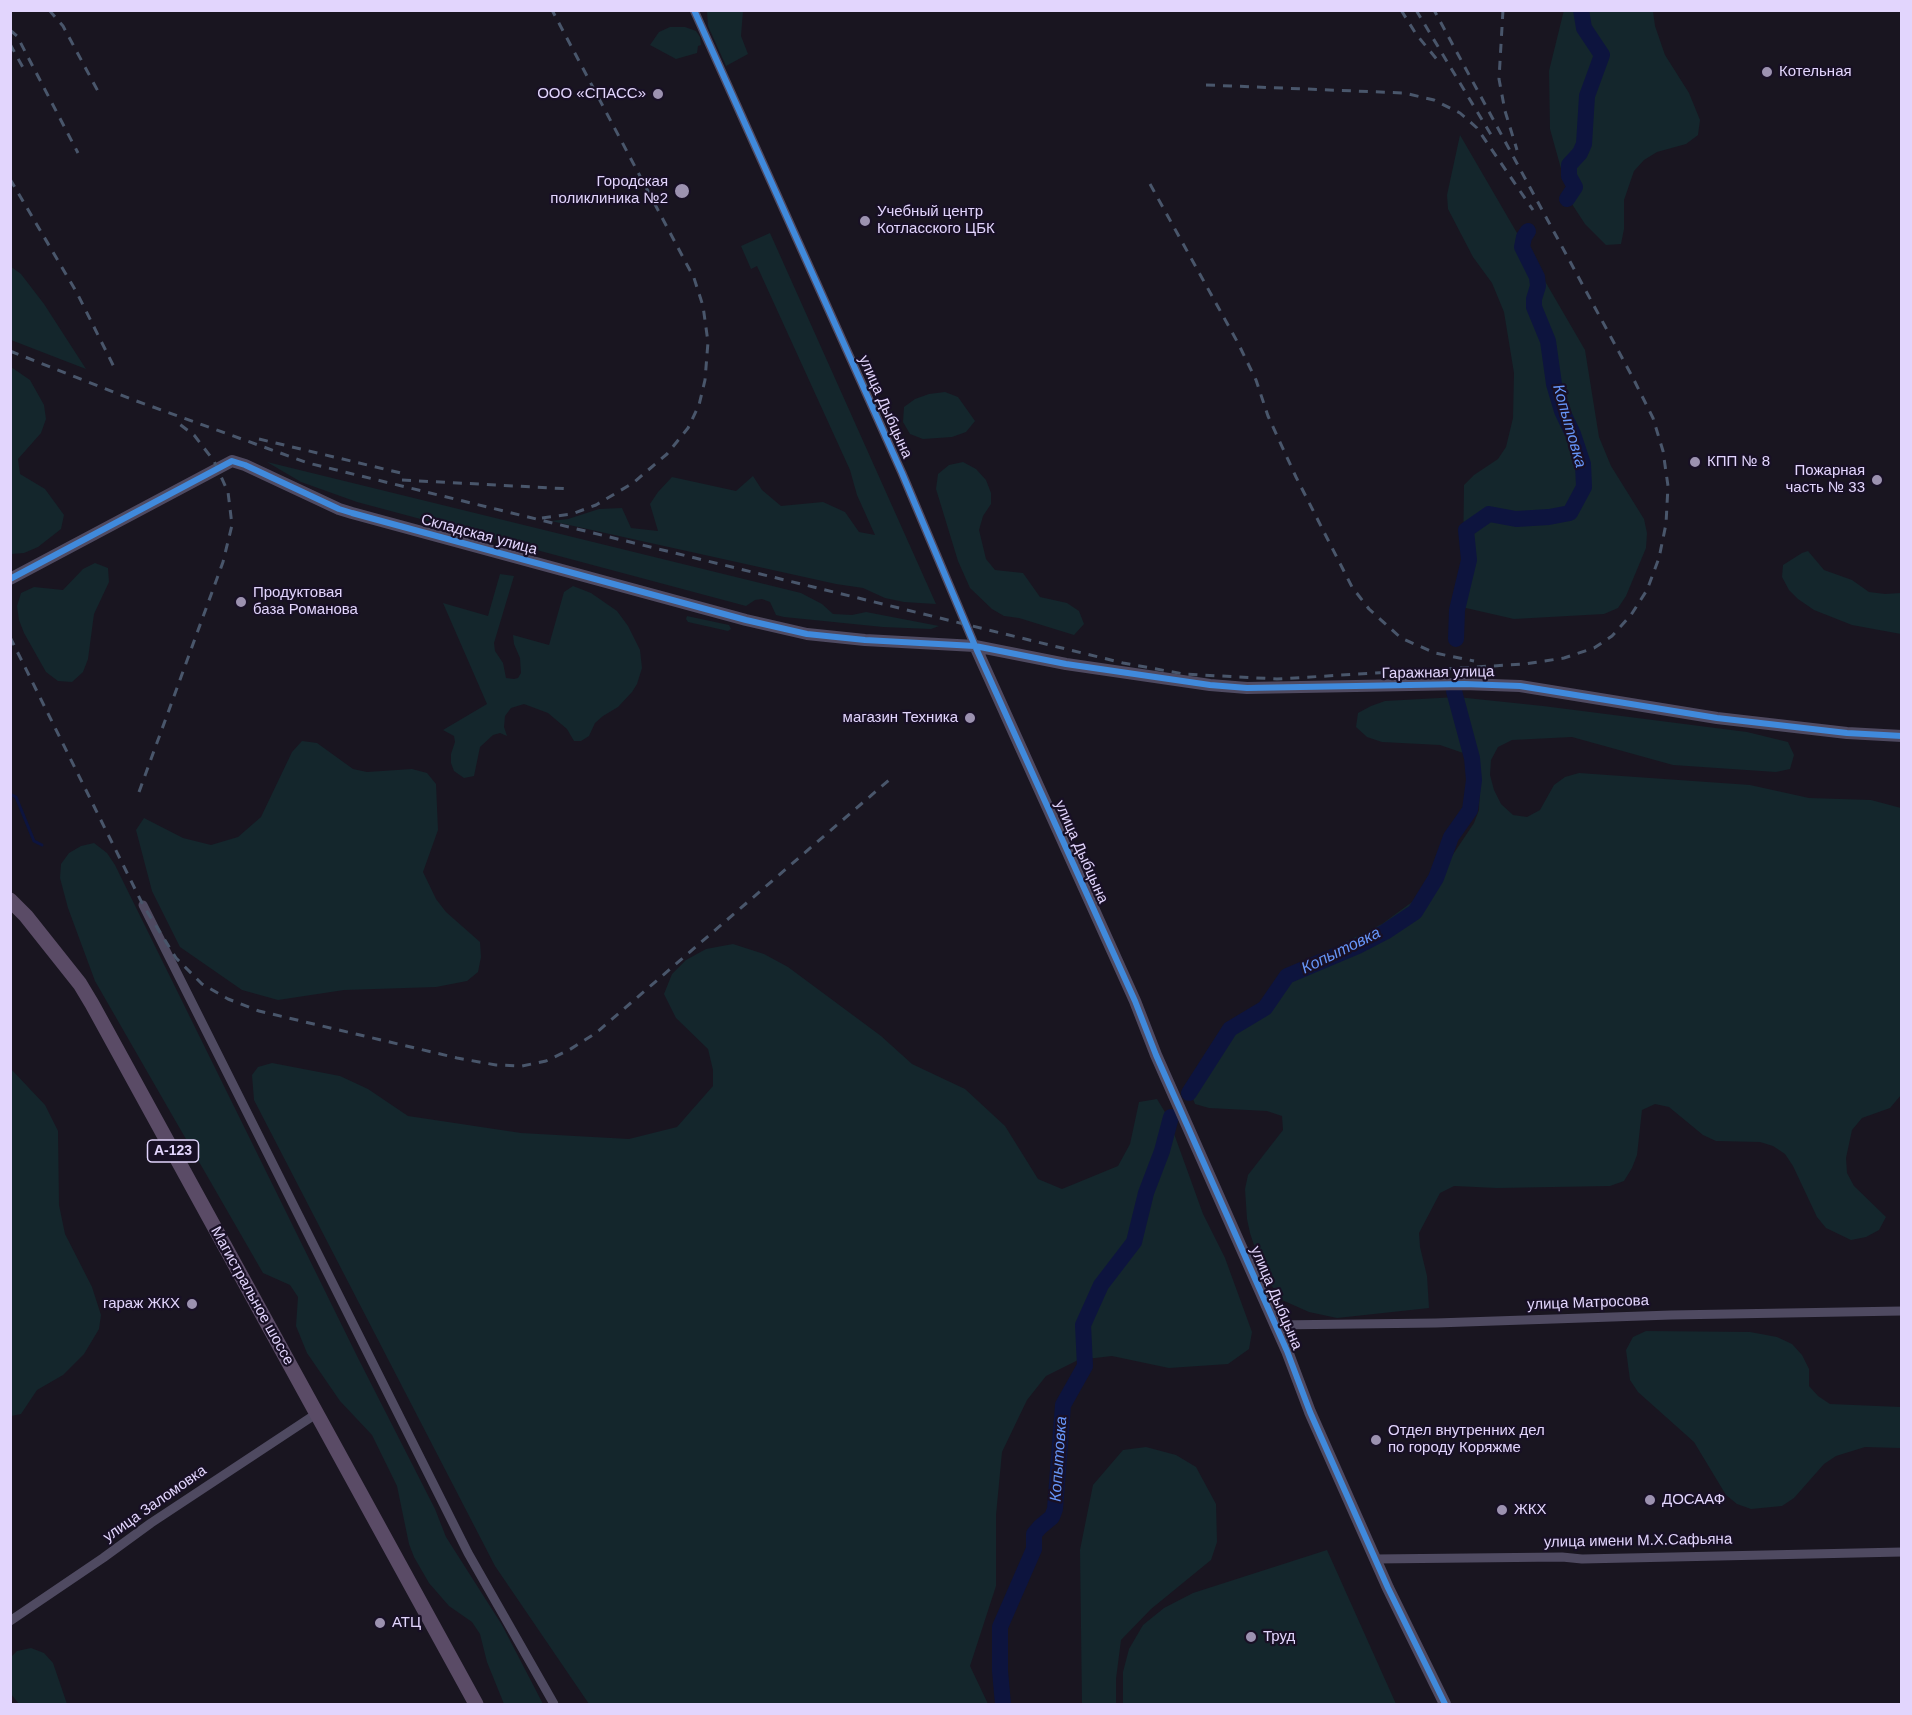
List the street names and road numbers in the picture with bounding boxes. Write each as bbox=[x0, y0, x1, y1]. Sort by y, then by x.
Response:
street label: улица Дыбцына bbox=[854, 353, 916, 461]
street label: Складская улица bbox=[419, 511, 539, 559]
street label: Гаражная улица bbox=[1382, 663, 1494, 683]
street label: улица Дыбцына bbox=[1050, 798, 1112, 906]
road number: А-123 bbox=[148, 1140, 198, 1162]
street label: Магистральное шоссе bbox=[206, 1224, 298, 1368]
street label: улица Дыбцына bbox=[1246, 1243, 1306, 1353]
street label: улица Матросова bbox=[1527, 1292, 1649, 1314]
street label: улица Заломовка bbox=[100, 1462, 210, 1546]
street label: улица имени М.Х.Сафьяна bbox=[1544, 1530, 1732, 1552]

